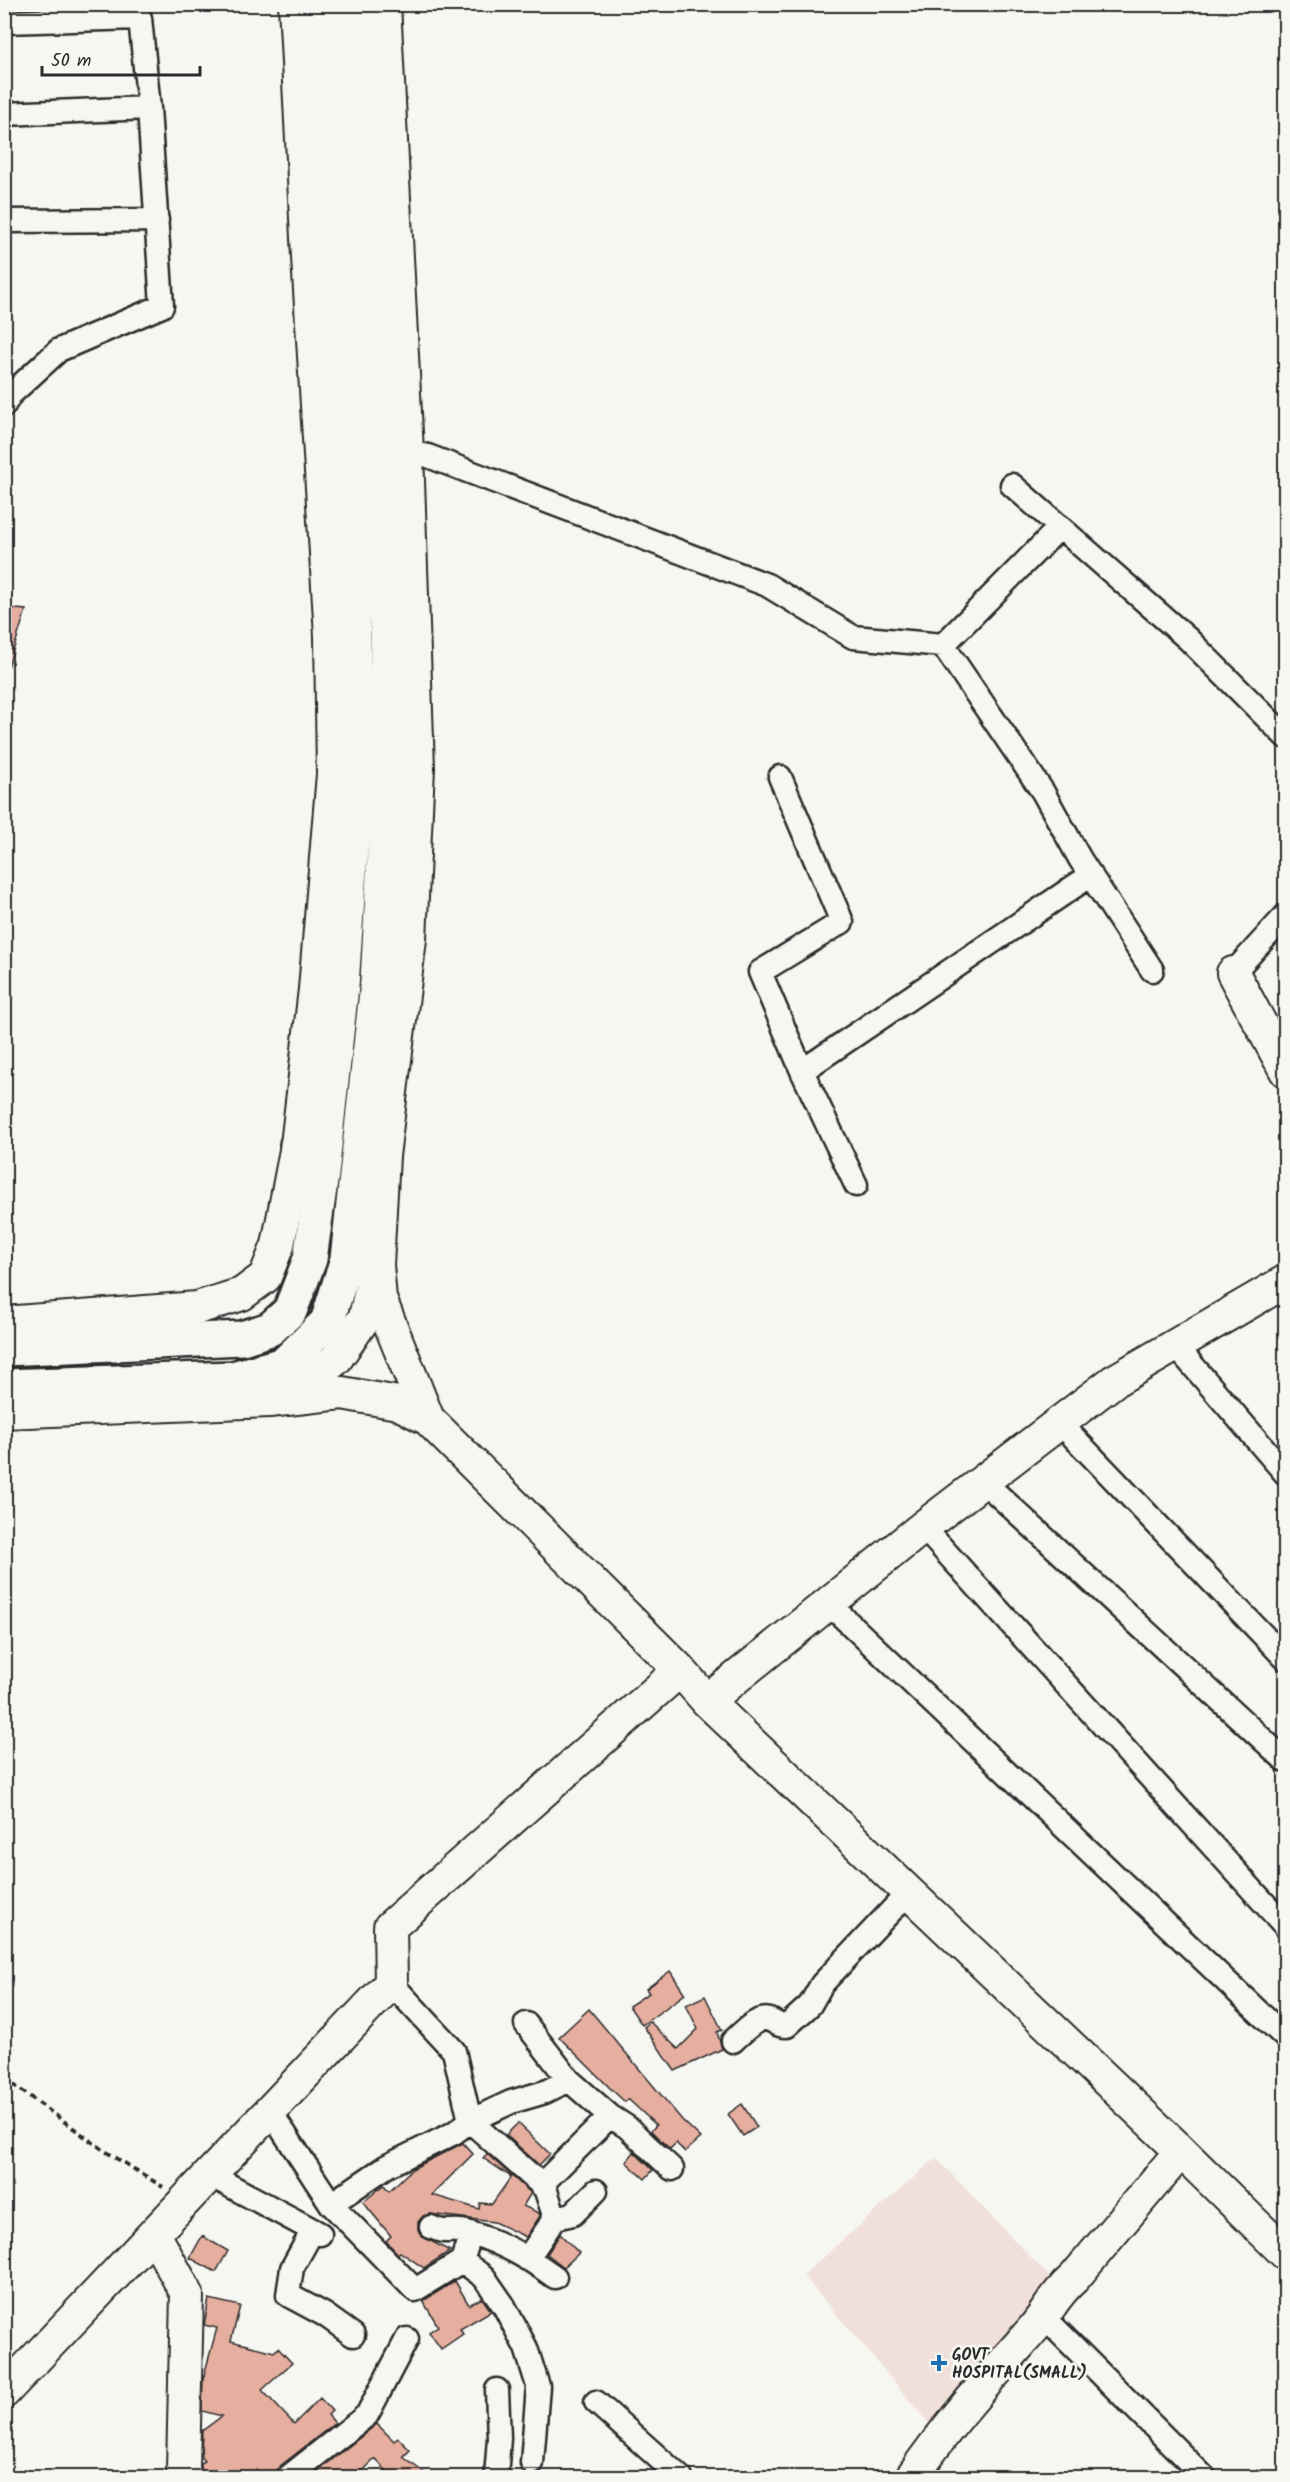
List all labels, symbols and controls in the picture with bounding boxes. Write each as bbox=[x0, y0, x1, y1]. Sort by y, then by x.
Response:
scale bar bbox=[42, 39, 200, 77]
text: 50 m bbox=[51, 47, 91, 76]
place label: GOVT HOSPITAL(SMALL) bbox=[952, 2343, 1087, 2386]
marker: GOVT HOSPITAL(SMALL) bbox=[930, 2354, 948, 2372]

